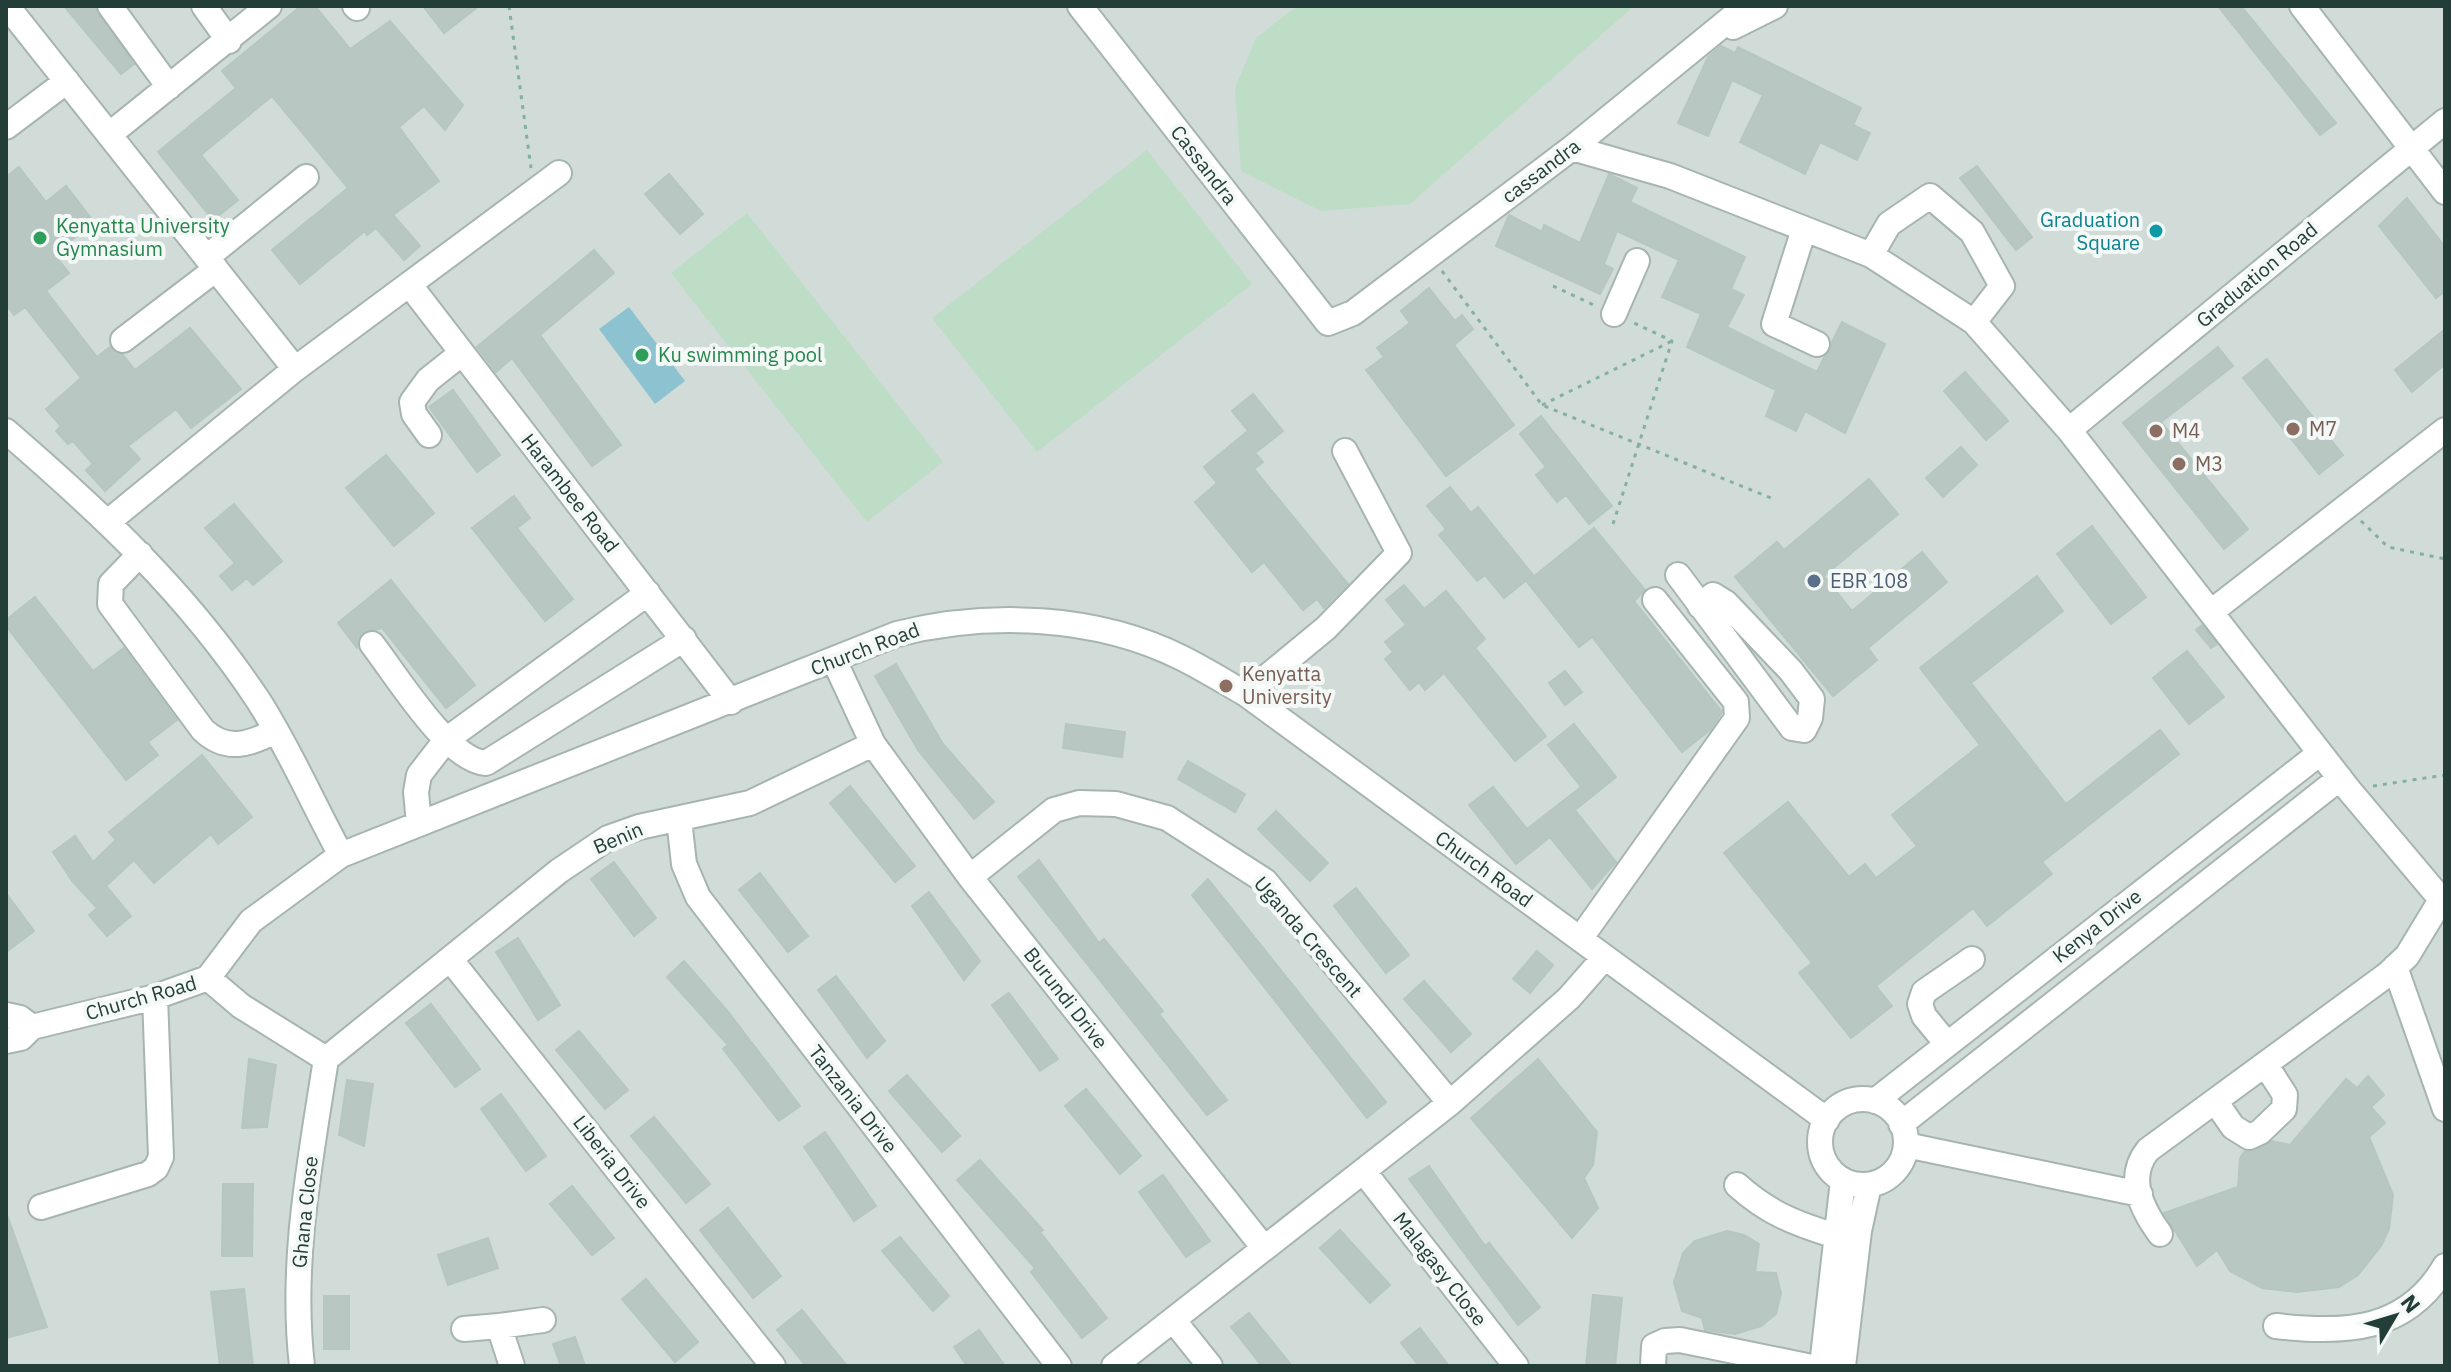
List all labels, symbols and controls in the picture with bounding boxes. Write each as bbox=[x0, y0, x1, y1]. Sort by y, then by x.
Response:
street label: Cassandra bbox=[1165, 119, 1244, 210]
street label: cassandra bbox=[1496, 132, 1586, 209]
place label: Graduation Square bbox=[2040, 206, 2140, 256]
place label: Kenyatta University Gymnasium bbox=[56, 212, 230, 262]
street label: Graduation Road bbox=[2190, 216, 2323, 333]
marker: Graduation Square bbox=[2147, 222, 2165, 240]
marker: Kenyatta University Gymnasium bbox=[31, 229, 49, 247]
place label: Ku swimming pool bbox=[658, 341, 822, 368]
marker: Ku swimming pool bbox=[633, 346, 651, 364]
place label: M7 bbox=[2309, 415, 2337, 442]
place label: M4 bbox=[2172, 417, 2200, 444]
marker: M7 bbox=[2284, 420, 2302, 438]
marker: M4 bbox=[2147, 422, 2165, 440]
street label: Harambee Road bbox=[515, 427, 626, 558]
place label: M3 bbox=[2195, 450, 2223, 477]
marker: M3 bbox=[2170, 455, 2188, 473]
place label: EBR 108 bbox=[1830, 567, 1908, 594]
marker: EBR 108 bbox=[1805, 572, 1823, 590]
street label: Church Road bbox=[807, 615, 923, 682]
place label: Kenyatta University bbox=[1242, 660, 1332, 710]
marker: Kenyatta University bbox=[1217, 677, 1235, 695]
street label: Benin bbox=[589, 815, 647, 860]
street label: Church Road bbox=[1430, 824, 1539, 913]
street label: Uganda Crescent bbox=[1248, 870, 1369, 1003]
street label: Kenya Drive bbox=[2047, 882, 2147, 969]
street label: Burundi Drive bbox=[1018, 941, 1115, 1054]
street label: Church Road bbox=[82, 969, 200, 1026]
street label: Tanzania Drive bbox=[803, 1039, 904, 1158]
street label: Liberia Drive bbox=[567, 1109, 657, 1214]
street label: Ghana Close bbox=[285, 1155, 324, 1269]
street label: Malagasy Close bbox=[1387, 1206, 1494, 1331]
north arrow bbox=[2355, 1276, 2435, 1356]
text: N bbox=[2395, 1288, 2427, 1319]

